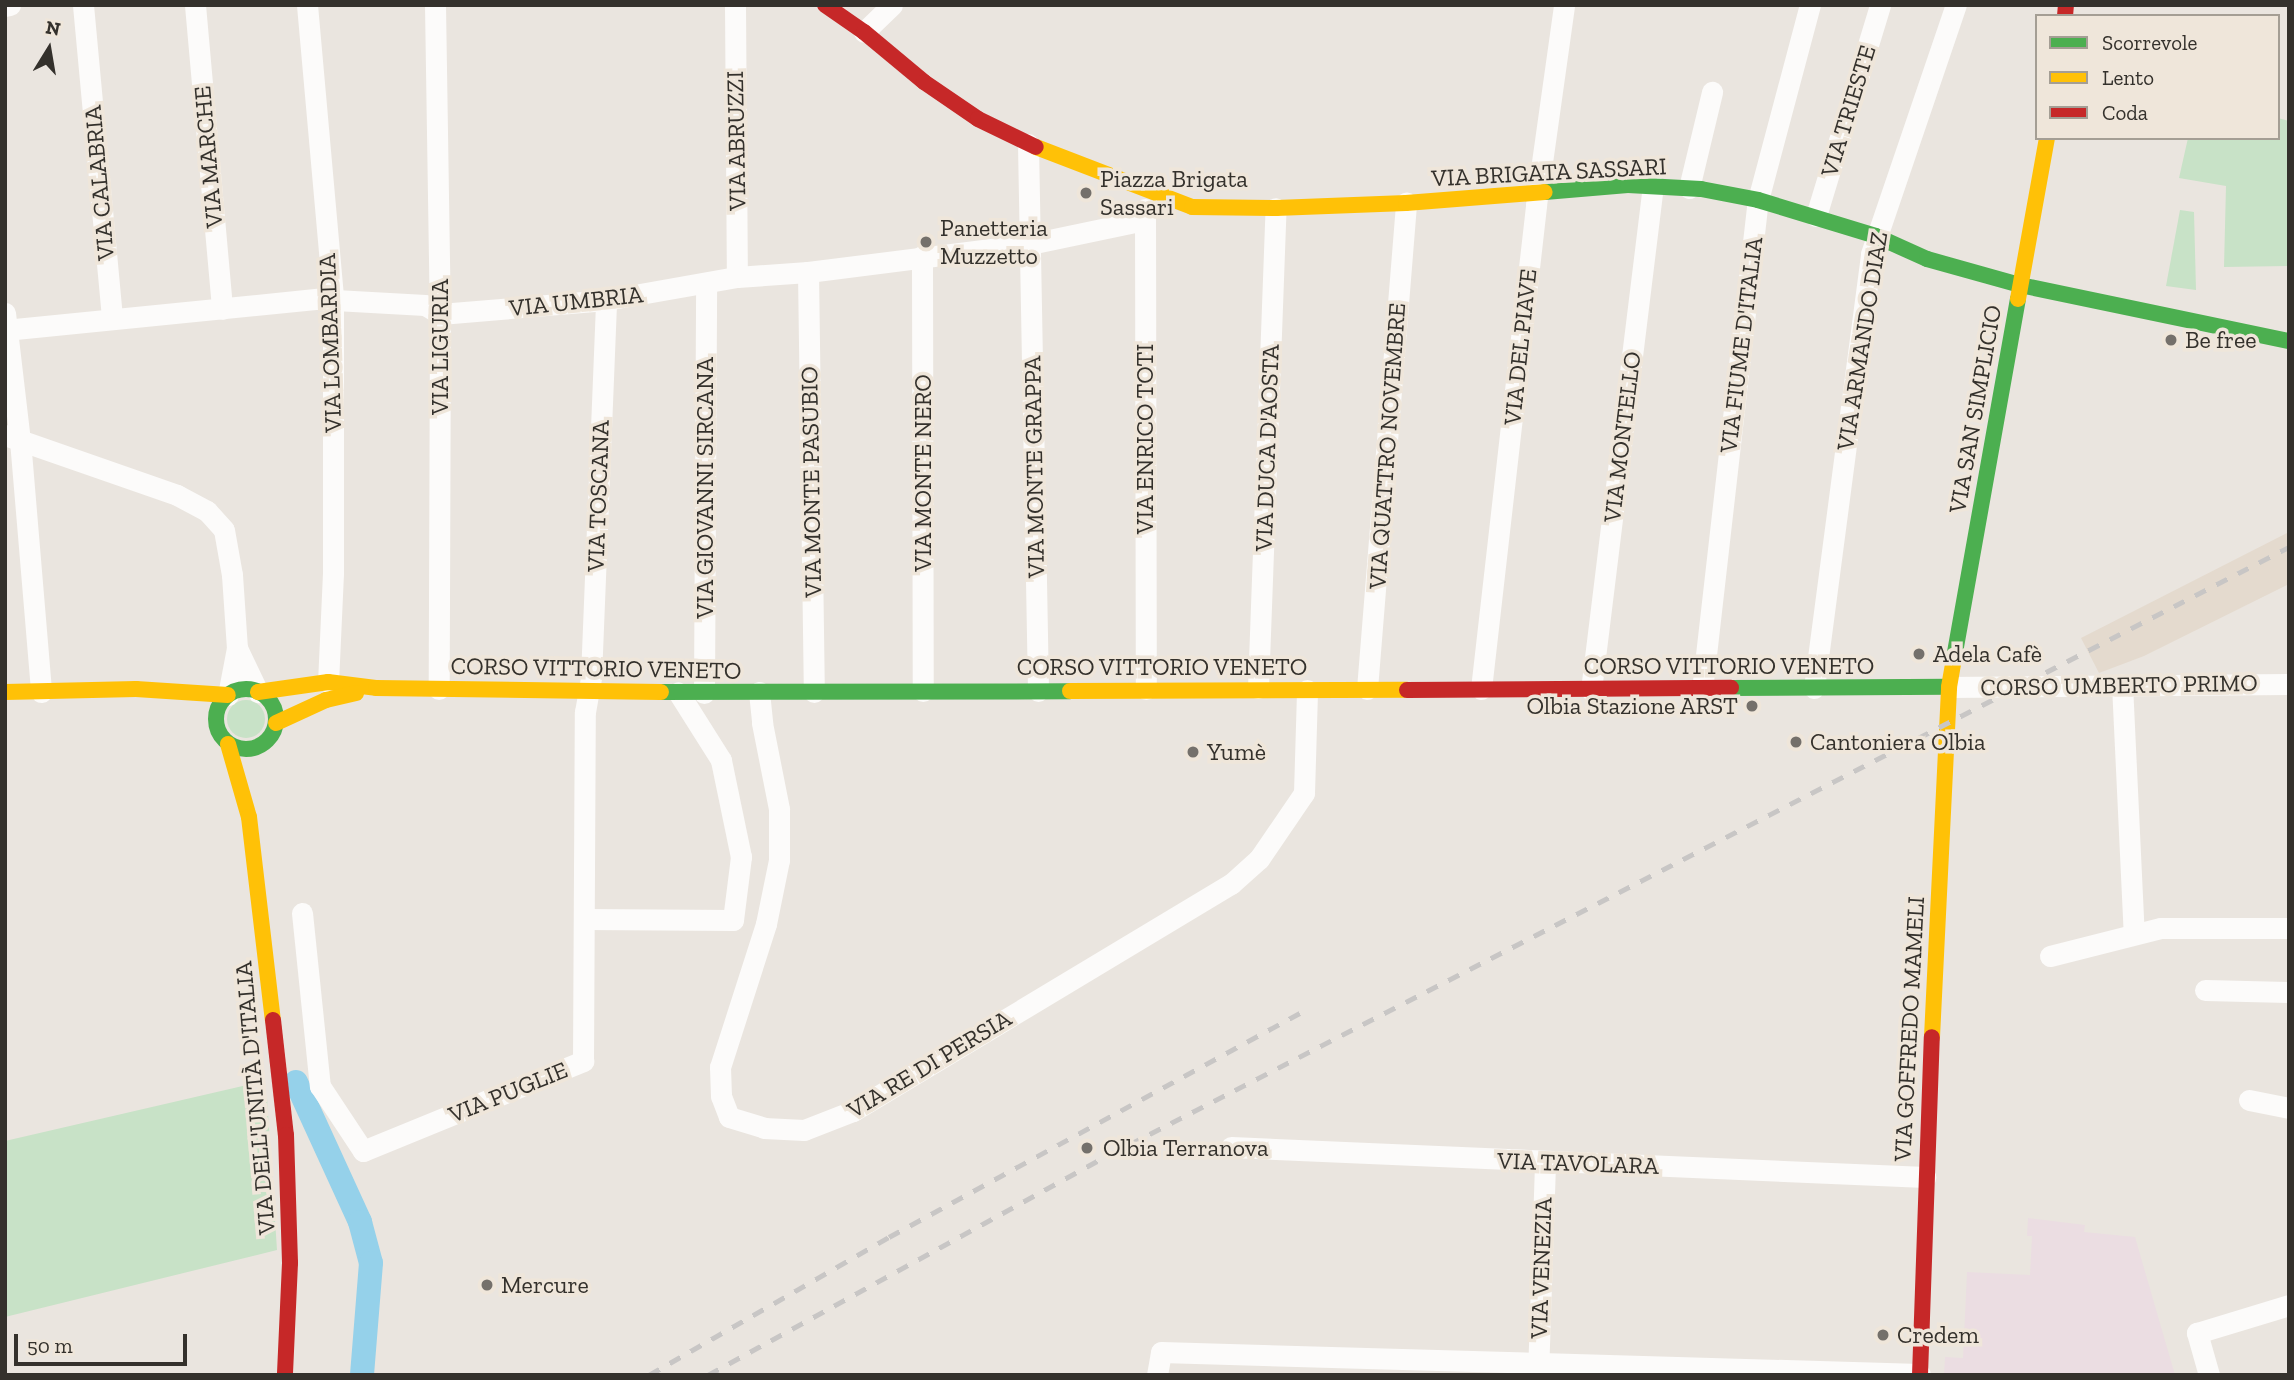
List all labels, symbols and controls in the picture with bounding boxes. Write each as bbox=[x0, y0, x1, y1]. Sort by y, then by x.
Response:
north arrow bbox=[14, 14, 84, 84]
legend bbox=[2035, 14, 2280, 140]
text: N bbox=[44, 15, 62, 41]
text: Scorrevole bbox=[2102, 30, 2197, 55]
street label: VIA TRIESTE bbox=[1814, 41, 1882, 181]
text: Lento bbox=[2102, 65, 2154, 90]
street label: VIA ABRUZZI bbox=[720, 70, 752, 212]
street label: VIA MARCHE bbox=[187, 84, 229, 230]
text: Coda bbox=[2102, 100, 2148, 125]
street label: VIA CALABRIA bbox=[78, 104, 120, 262]
street label: VIA BRIGATA SASSARI bbox=[1430, 151, 1668, 193]
place label: Piazza Brigata Sassari bbox=[1100, 165, 1248, 221]
marker: Piazza Brigata Sassari bbox=[1078, 185, 1094, 201]
place label: Panetteria Muzzetto bbox=[940, 214, 1048, 270]
street label: VIA ARMANDO DIAZ bbox=[1830, 229, 1894, 453]
marker: Panetteria Muzzetto bbox=[918, 234, 934, 250]
street label: VIA FIUME D'ITALIA bbox=[1713, 235, 1769, 455]
street label: VIA LOMBARDIA bbox=[312, 253, 348, 433]
street label: VIA DEL PIAVE bbox=[1497, 267, 1543, 427]
street label: VIA LIGURIA bbox=[426, 279, 454, 415]
street label: VIA UMBRIA bbox=[507, 280, 645, 322]
street label: VIA QUATTRO NOVEMBRE bbox=[1363, 301, 1411, 591]
street label: VIA SAN SIMPLICIO bbox=[1942, 302, 2008, 516]
place label: Be free bbox=[2185, 326, 2257, 354]
marker: Be free bbox=[2163, 332, 2179, 348]
street label: VIA ENRICO TOTI bbox=[1131, 343, 1159, 535]
street label: VIA DUCA D'AOSTA bbox=[1249, 343, 1285, 553]
street label: VIA MONTELLO bbox=[1597, 350, 1647, 524]
street label: VIA MONTE GRAPPA bbox=[1018, 355, 1050, 579]
street label: VIA GIOVANNI SIRCANA bbox=[691, 357, 719, 619]
street label: VIA MONTE PASUBIO bbox=[795, 366, 827, 598]
street label: VIA MONTE NERO bbox=[909, 374, 937, 572]
street label: VIA TOSCANA bbox=[581, 419, 615, 573]
place label: Adela Cafè bbox=[1933, 640, 2042, 668]
marker: Adela Cafè bbox=[1911, 646, 1927, 662]
street label: CORSO VITTORIO VENETO bbox=[450, 651, 742, 685]
street label: CORSO VITTORIO VENETO bbox=[1583, 652, 1875, 680]
street label: CORSO VITTORIO VENETO bbox=[1016, 653, 1308, 681]
street label: CORSO UMBERTO PRIMO bbox=[1980, 668, 2258, 702]
place label: Olbia Stazione ARST bbox=[1526, 692, 1738, 720]
marker: Olbia Stazione ARST bbox=[1744, 698, 1760, 714]
place label: Cantoniera Olbia bbox=[1810, 728, 1986, 756]
marker: Cantoniera Olbia bbox=[1788, 734, 1804, 750]
place label: Yumè bbox=[1207, 738, 1266, 766]
marker: Yumè bbox=[1185, 744, 1201, 760]
street label: VIA GOFFREDO MAMELI bbox=[1888, 895, 1930, 1163]
street label: VIA DELL'UNITÀ D'ITALIA bbox=[229, 959, 281, 1237]
street label: VIA RE DI PERSIA bbox=[841, 1003, 1017, 1125]
street label: VIA PUGLIE bbox=[444, 1055, 572, 1129]
place label: Olbia Terranova bbox=[1103, 1134, 1269, 1162]
marker: Olbia Terranova bbox=[1077, 1138, 1097, 1158]
street label: VIA TAVOLARA bbox=[1496, 1146, 1660, 1180]
street label: VIA VENEZIA bbox=[1524, 1196, 1558, 1340]
place label: Mercure bbox=[501, 1271, 589, 1299]
marker: Mercure bbox=[479, 1277, 495, 1293]
scale bar bbox=[18, 1320, 191, 1364]
place label: Credem bbox=[1897, 1321, 1979, 1349]
marker: Credem bbox=[1875, 1327, 1891, 1343]
text: 50 m bbox=[27, 1333, 73, 1358]

